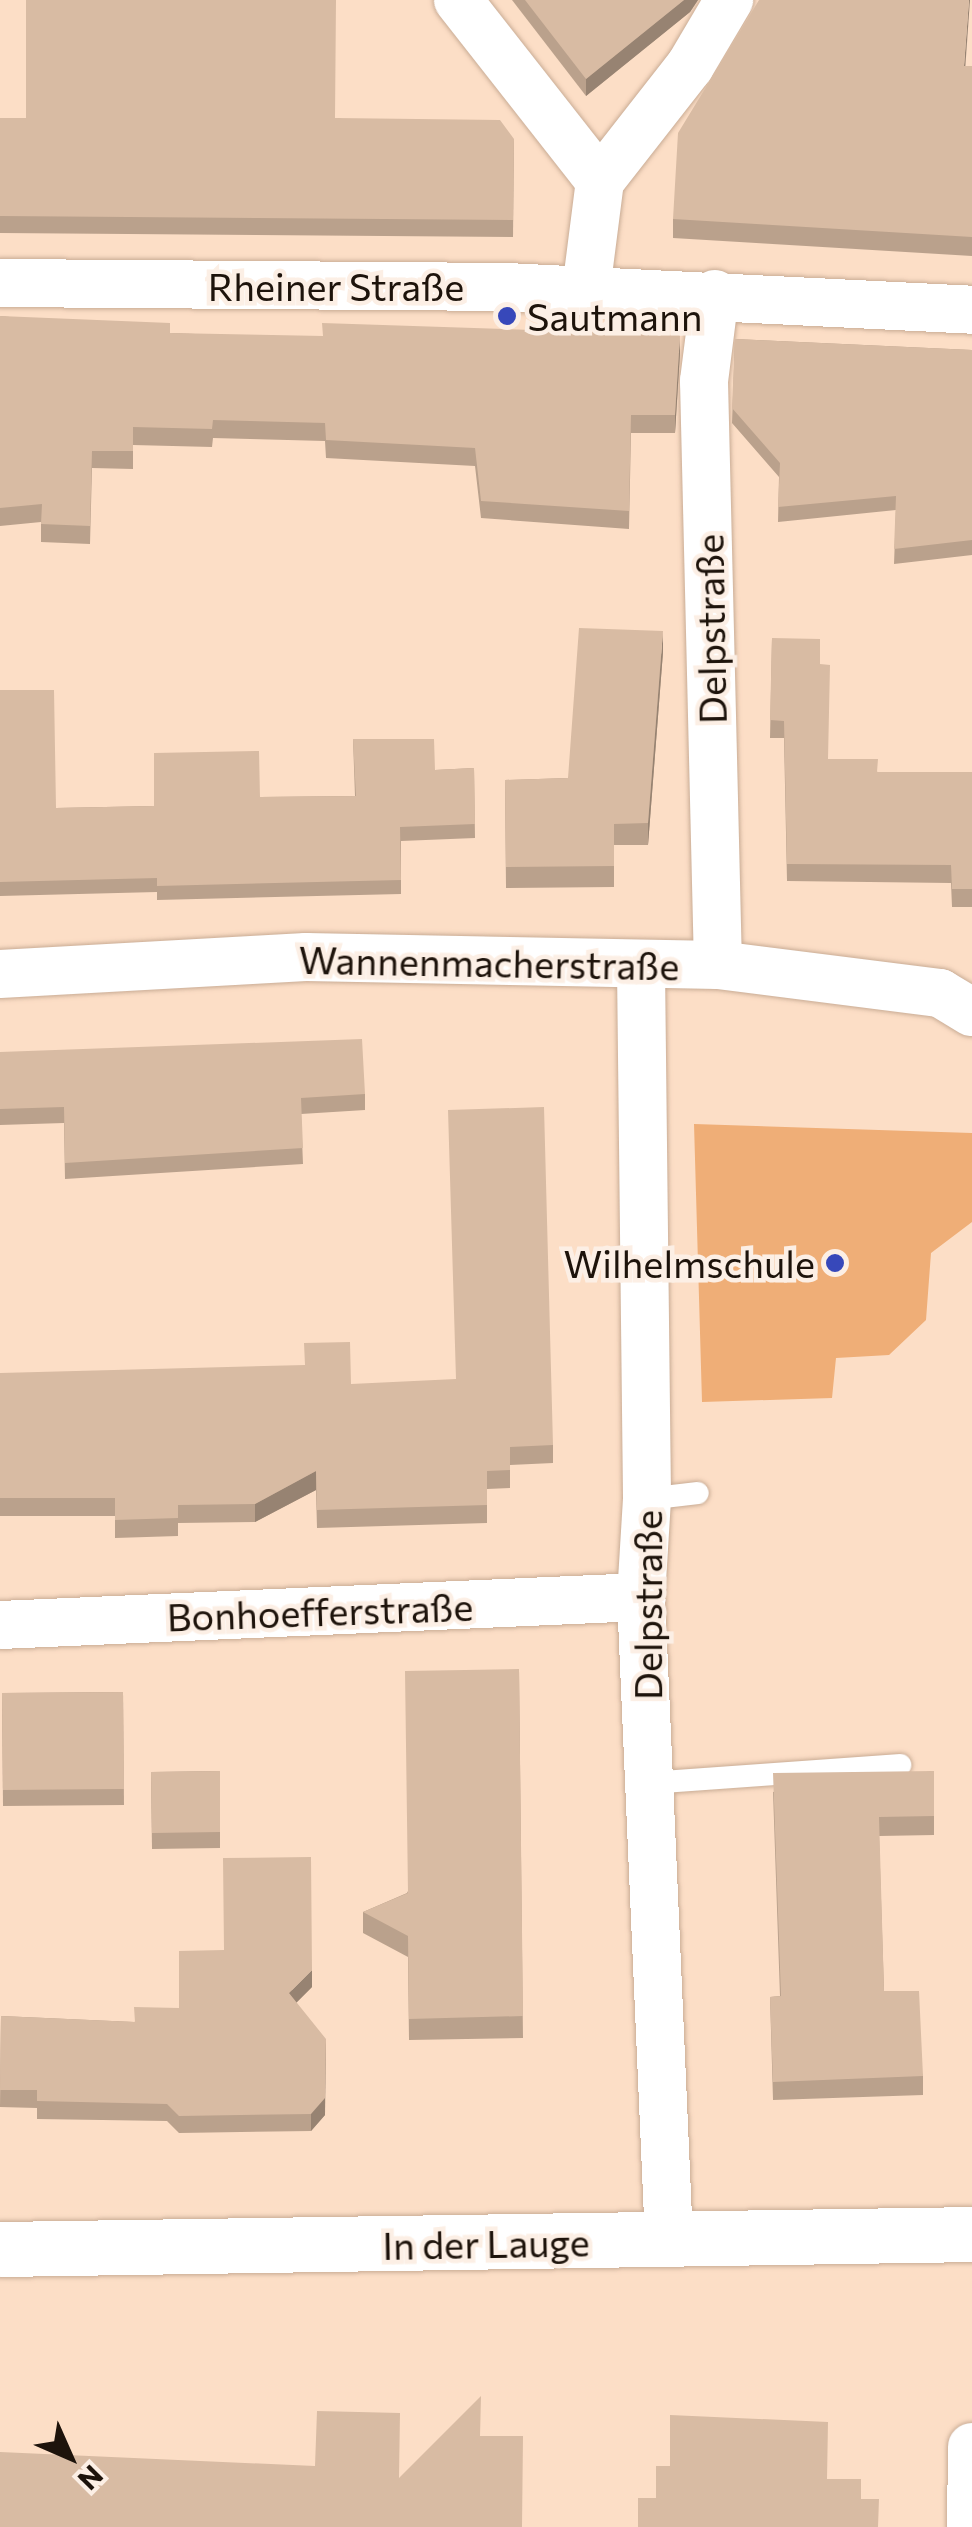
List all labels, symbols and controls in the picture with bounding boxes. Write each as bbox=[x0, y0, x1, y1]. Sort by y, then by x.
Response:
street label: Rheiner Straße bbox=[208, 263, 464, 309]
place label: Sautmann bbox=[527, 293, 703, 339]
marker: Sautmann bbox=[496, 305, 518, 327]
street label: Delpstraße bbox=[686, 533, 734, 725]
street label: Wannenmacherstraße bbox=[298, 936, 680, 988]
place label: Wilhelmschule bbox=[563, 1240, 815, 1286]
marker: Wilhelmschule bbox=[824, 1252, 846, 1274]
street label: Delpstraße bbox=[624, 1510, 670, 1700]
street label: Bonhoefferstraße bbox=[166, 1583, 474, 1639]
street label: In der Lauge bbox=[382, 2218, 590, 2268]
north arrow bbox=[20, 2407, 120, 2507]
text: N bbox=[72, 2459, 111, 2498]

